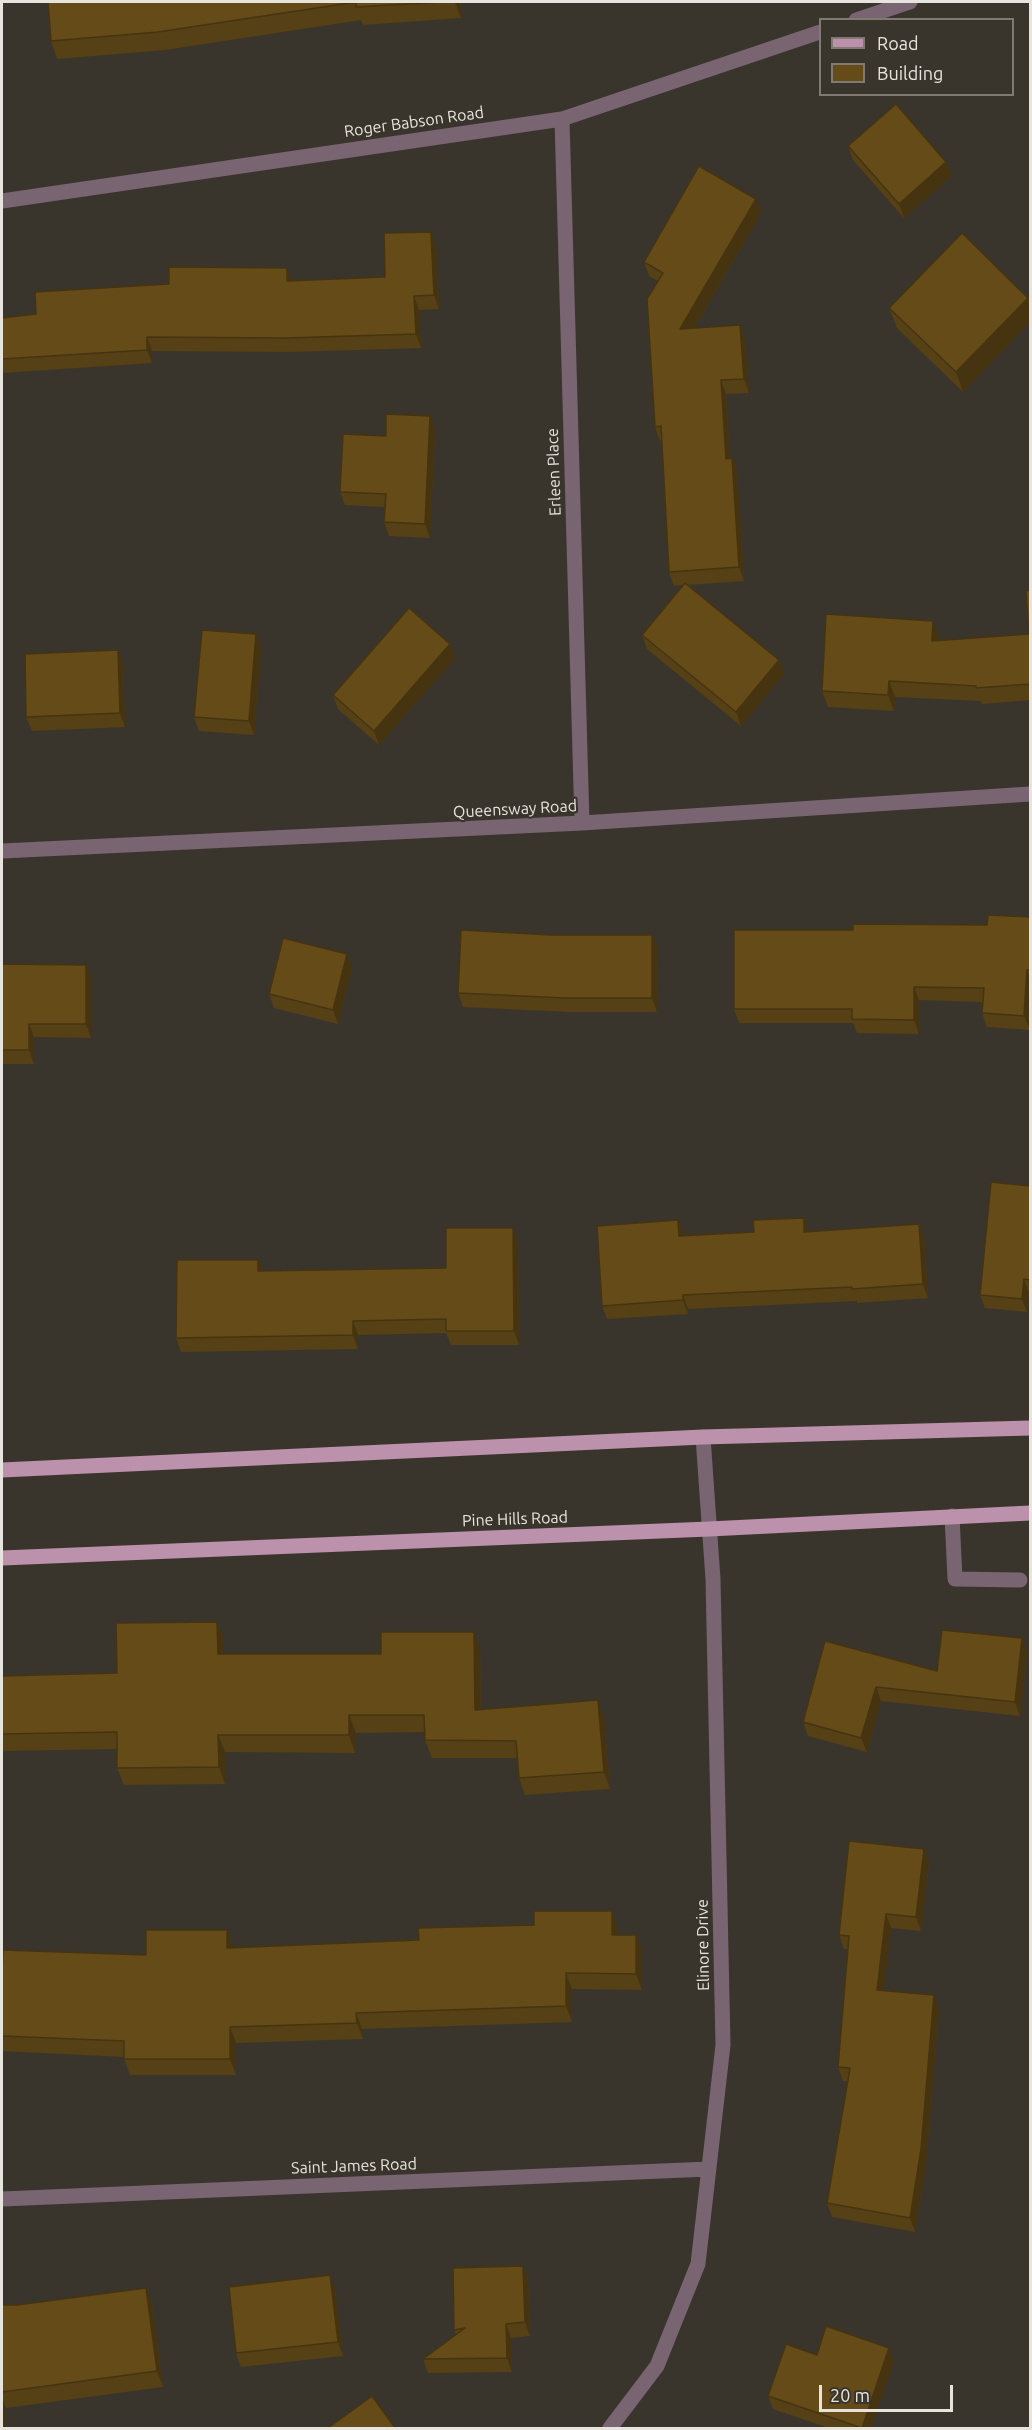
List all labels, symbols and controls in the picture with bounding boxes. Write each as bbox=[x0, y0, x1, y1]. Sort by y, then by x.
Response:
legend bbox=[819, 18, 1014, 96]
text: Road bbox=[877, 33, 919, 53]
text: Building bbox=[877, 63, 943, 83]
street label: Roger Babson Road bbox=[343, 103, 485, 141]
street label: Erleen Place bbox=[543, 428, 565, 516]
street label: Queensway Road bbox=[453, 796, 577, 822]
street label: Pine Hills Road bbox=[462, 1508, 568, 1530]
street label: Elinore Drive bbox=[693, 1899, 713, 1991]
street label: Saint James Road bbox=[291, 2154, 417, 2178]
scale bar bbox=[822, 2373, 956, 2411]
text: 20 m bbox=[830, 2385, 870, 2405]

